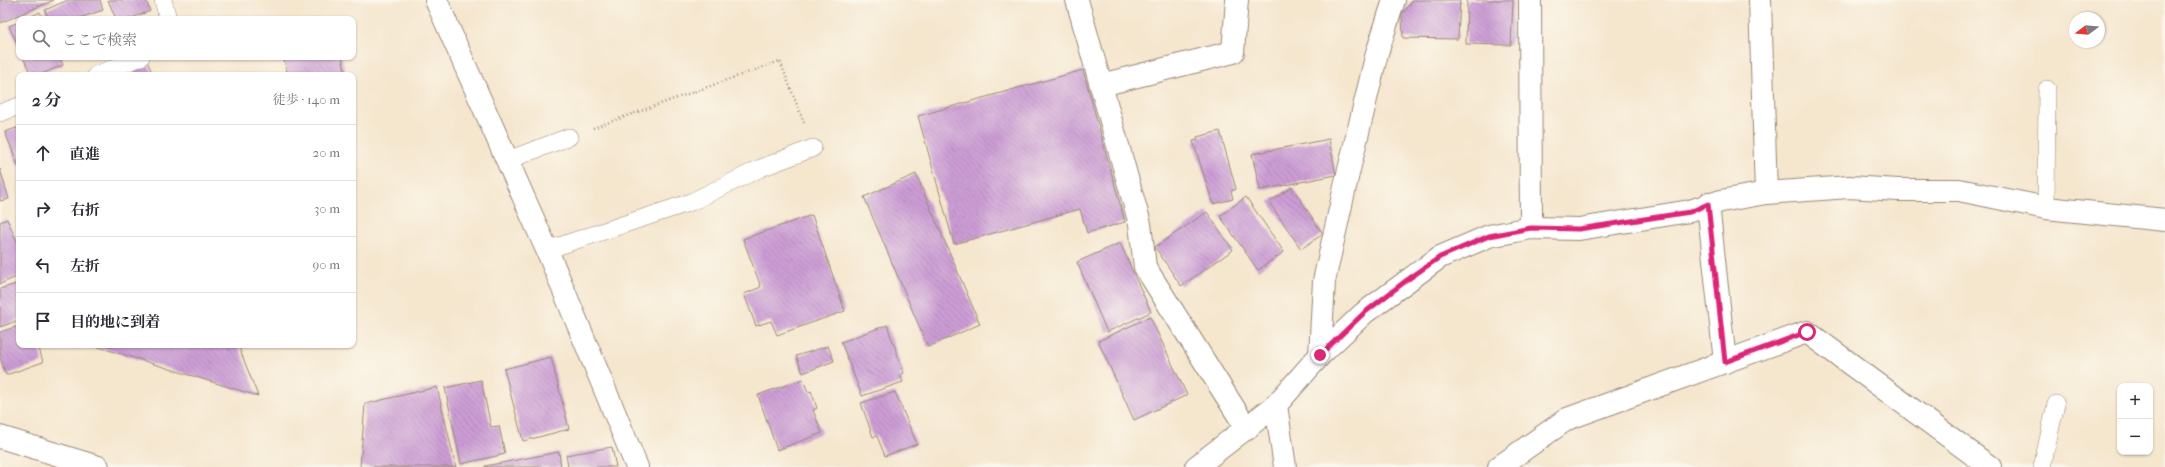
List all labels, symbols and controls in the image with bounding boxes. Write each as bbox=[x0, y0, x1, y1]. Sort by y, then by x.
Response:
north arrow bbox=[2069, 12, 2105, 48]
search box bbox=[16, 16, 356, 60]
icon: search bbox=[30, 27, 52, 49]
text: ここで検索 bbox=[62, 31, 137, 49]
text: 2 分 bbox=[32, 90, 61, 110]
text: 徒歩 · 140 m bbox=[273, 92, 340, 107]
icon: ahead bbox=[32, 142, 54, 164]
text: 直進 bbox=[70, 145, 100, 163]
text: 20 m bbox=[313, 145, 340, 160]
icon: right bbox=[32, 198, 54, 220]
text: 右折 bbox=[70, 201, 100, 219]
text: 30 m bbox=[314, 201, 340, 216]
icon: left bbox=[32, 254, 54, 276]
text: 左折 bbox=[70, 257, 100, 275]
text: 90 m bbox=[312, 257, 340, 272]
icon: arrive bbox=[32, 310, 54, 332]
text: 目的地に到着 bbox=[70, 313, 160, 331]
route start bbox=[1798, 323, 1816, 341]
route end bbox=[1311, 346, 1329, 364]
map controls bbox=[2117, 383, 2153, 455]
button: + bbox=[2117, 383, 2153, 419]
button: − bbox=[2117, 419, 2153, 455]

